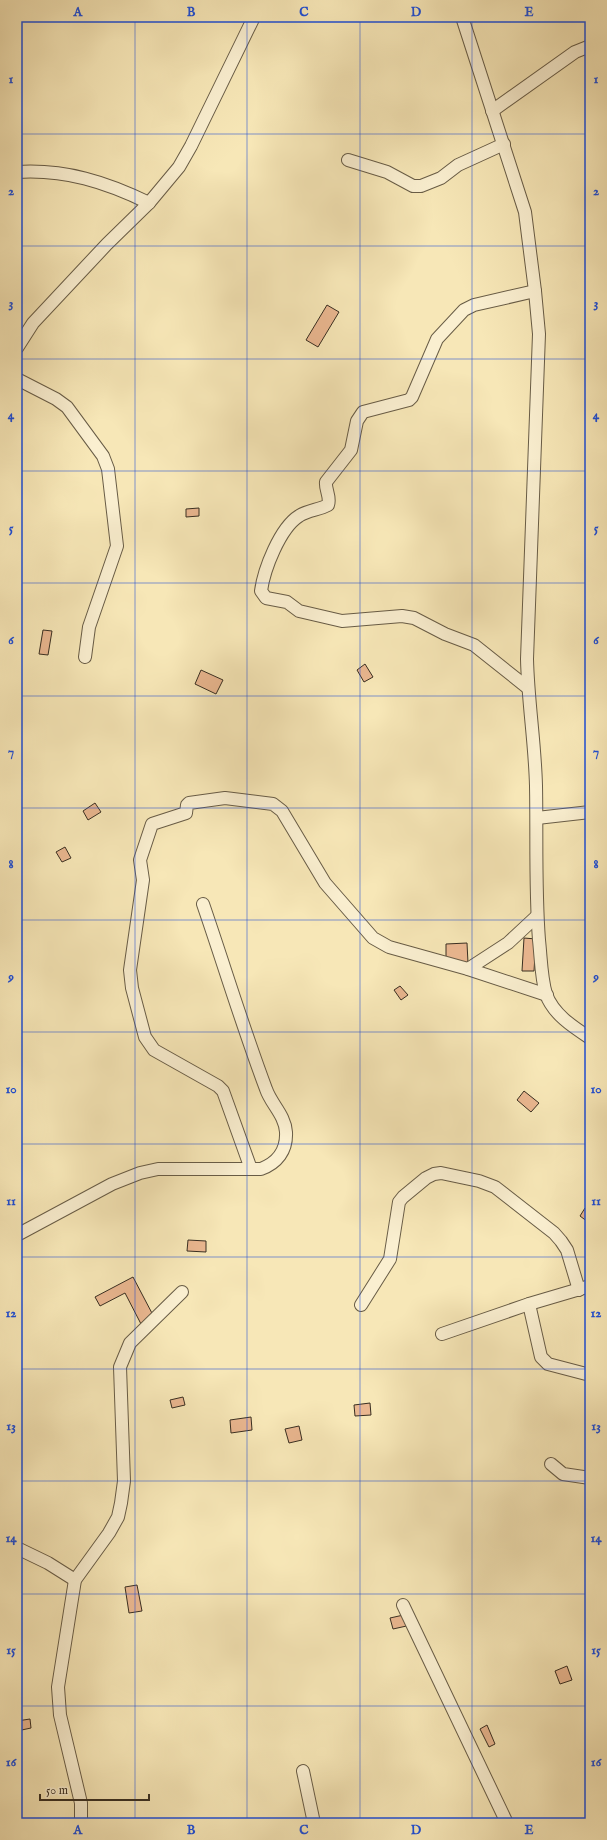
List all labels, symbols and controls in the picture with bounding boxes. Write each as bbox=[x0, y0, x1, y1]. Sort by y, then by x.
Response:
text: A bbox=[73, 4, 84, 21]
text: B bbox=[187, 4, 196, 21]
text: C bbox=[299, 4, 309, 21]
text: D bbox=[411, 4, 422, 21]
text: E bbox=[524, 4, 534, 21]
text: 1 bbox=[9, 71, 14, 88]
text: 1 bbox=[594, 71, 599, 88]
text: 2 bbox=[8, 183, 14, 200]
text: 2 bbox=[593, 183, 599, 200]
text: 3 bbox=[9, 295, 14, 312]
text: 3 bbox=[594, 295, 599, 312]
text: 4 bbox=[8, 407, 15, 424]
text: 4 bbox=[593, 407, 600, 424]
text: 5 bbox=[9, 520, 14, 537]
text: 5 bbox=[594, 520, 599, 537]
text: 6 bbox=[8, 632, 14, 649]
text: 6 bbox=[593, 632, 599, 649]
text: 7 bbox=[8, 744, 14, 761]
text: 7 bbox=[593, 744, 599, 761]
text: 8 bbox=[8, 856, 14, 873]
text: 8 bbox=[593, 856, 599, 873]
text: 9 bbox=[7, 969, 14, 986]
text: 9 bbox=[592, 969, 599, 986]
text: 10 bbox=[5, 1081, 17, 1098]
text: 10 bbox=[590, 1081, 602, 1098]
text: 11 bbox=[6, 1193, 16, 1210]
text: 11 bbox=[591, 1193, 601, 1210]
text: 12 bbox=[6, 1305, 16, 1322]
text: 12 bbox=[591, 1305, 601, 1322]
text: 13 bbox=[6, 1418, 16, 1435]
text: 13 bbox=[591, 1418, 601, 1435]
text: 14 bbox=[5, 1530, 17, 1547]
text: 14 bbox=[590, 1530, 602, 1547]
text: 15 bbox=[6, 1642, 16, 1659]
text: 15 bbox=[591, 1642, 601, 1659]
text: 16 bbox=[6, 1754, 17, 1771]
text: 16 bbox=[591, 1754, 602, 1771]
scale bar bbox=[40, 1776, 149, 1802]
text: 50 m bbox=[46, 1783, 68, 1798]
text: A bbox=[73, 1822, 84, 1839]
text: B bbox=[187, 1822, 196, 1839]
text: C bbox=[299, 1822, 309, 1839]
text: D bbox=[411, 1822, 422, 1839]
text: E bbox=[524, 1822, 534, 1839]

